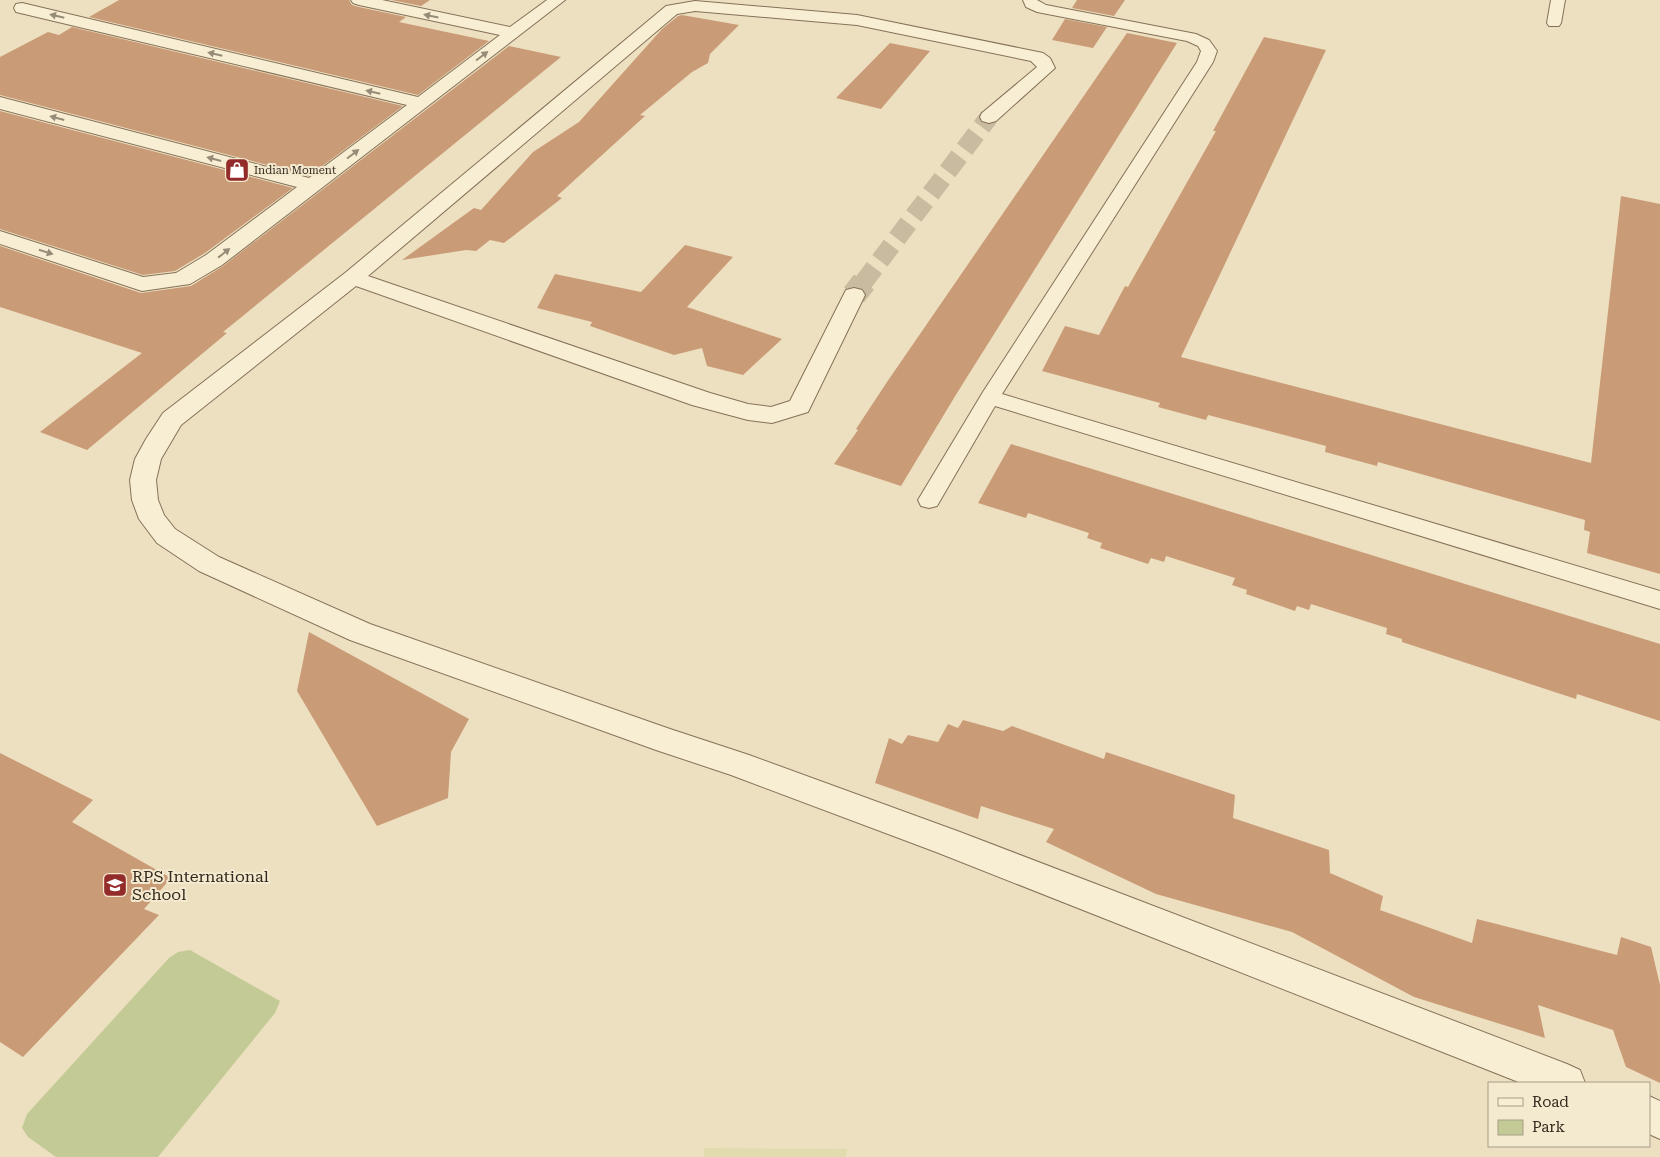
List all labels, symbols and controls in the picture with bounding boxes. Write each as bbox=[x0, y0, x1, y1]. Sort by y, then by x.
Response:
one-way arrow bbox=[423, 11, 439, 19]
one-way arrow bbox=[50, 12, 65, 20]
one-way arrow bbox=[208, 50, 223, 58]
one-way arrow bbox=[475, 51, 488, 62]
one-way arrow bbox=[366, 88, 381, 96]
one-way arrow bbox=[49, 113, 64, 121]
one-way arrow bbox=[346, 149, 359, 160]
one-way arrow bbox=[206, 155, 221, 163]
shop icon: Indian Moment bbox=[224, 157, 250, 183]
place label: Indian Moment bbox=[254, 164, 336, 177]
one-way arrow bbox=[217, 248, 231, 258]
one-way arrow bbox=[39, 249, 54, 257]
place label: RPS International School bbox=[132, 867, 269, 904]
school or university icon: RPS International School bbox=[102, 872, 128, 898]
legend bbox=[1488, 1082, 1650, 1147]
text: Road bbox=[1532, 1093, 1569, 1111]
text: Park bbox=[1532, 1118, 1566, 1136]

